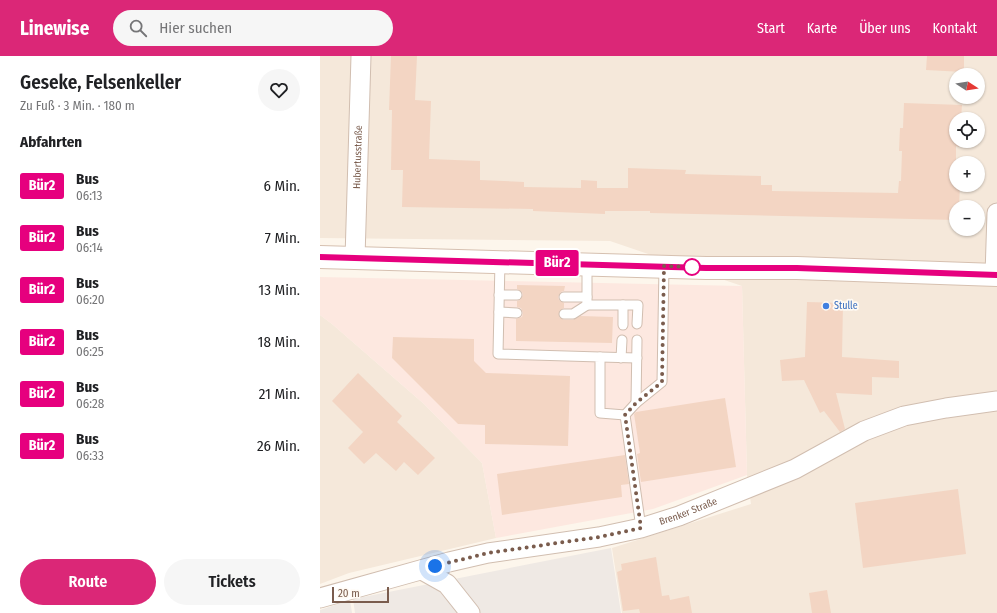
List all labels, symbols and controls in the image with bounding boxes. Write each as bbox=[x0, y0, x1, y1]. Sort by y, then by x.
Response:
search box bbox=[113, 10, 393, 46]
text: Linewise bbox=[20, 17, 89, 40]
icon: search bbox=[127, 17, 149, 39]
text: Hier suchen bbox=[159, 19, 232, 37]
text: Start bbox=[757, 20, 785, 37]
text: Karte bbox=[807, 20, 837, 37]
text: Über uns bbox=[859, 20, 911, 37]
text: Kontakt bbox=[933, 20, 977, 37]
north arrow bbox=[949, 68, 985, 104]
map controls bbox=[949, 68, 985, 236]
button: heart bbox=[258, 69, 300, 111]
text: Geseke, Felsenkeller bbox=[20, 71, 181, 94]
text: Zu Fuß · 3 Min. · 180 m bbox=[20, 98, 135, 113]
button: locate bbox=[949, 112, 985, 148]
street label: Hubertusstraße bbox=[351, 125, 365, 189]
text: Abfahrten bbox=[20, 133, 82, 151]
button: + bbox=[949, 156, 985, 192]
text: Bus bbox=[76, 170, 99, 188]
text: Bür2 bbox=[29, 177, 55, 194]
text: 6 Min. bbox=[264, 177, 300, 195]
text: 06:13 bbox=[76, 188, 102, 203]
button: − bbox=[949, 200, 985, 236]
text: Bus bbox=[76, 222, 99, 240]
text: Bür2 bbox=[29, 229, 55, 246]
text: 7 Min. bbox=[265, 229, 300, 247]
text: 06:14 bbox=[76, 240, 103, 255]
line badge: Bür2 bbox=[529, 250, 585, 276]
text: Bür2 bbox=[544, 254, 570, 271]
unlabelled marker bbox=[683, 258, 701, 276]
text: Bus bbox=[76, 274, 99, 292]
text: Bür2 bbox=[29, 281, 55, 298]
text: 13 Min. bbox=[258, 281, 300, 299]
text: 06:20 bbox=[76, 292, 104, 307]
place label: Stulle bbox=[834, 300, 858, 312]
marker: Stulle bbox=[821, 301, 831, 311]
text: Bus bbox=[76, 326, 99, 344]
text: Bür2 bbox=[29, 333, 55, 350]
text: 18 Min. bbox=[258, 333, 300, 351]
text: 06:25 bbox=[76, 344, 104, 359]
text: Bus bbox=[76, 378, 99, 396]
text: Bür2 bbox=[29, 385, 55, 402]
text: 21 Min. bbox=[259, 385, 300, 403]
text: 06:28 bbox=[76, 396, 104, 411]
text: Bus bbox=[76, 430, 99, 448]
text: Bür2 bbox=[29, 437, 55, 454]
text: 26 Min. bbox=[257, 437, 300, 455]
text: 06:33 bbox=[76, 448, 104, 463]
street label: Brenker Straße bbox=[658, 495, 719, 528]
your location bbox=[425, 556, 445, 576]
button: Route bbox=[20, 559, 156, 605]
button: Tickets bbox=[164, 559, 300, 605]
scale bar bbox=[332, 585, 389, 604]
text: 20 m bbox=[338, 587, 360, 600]

